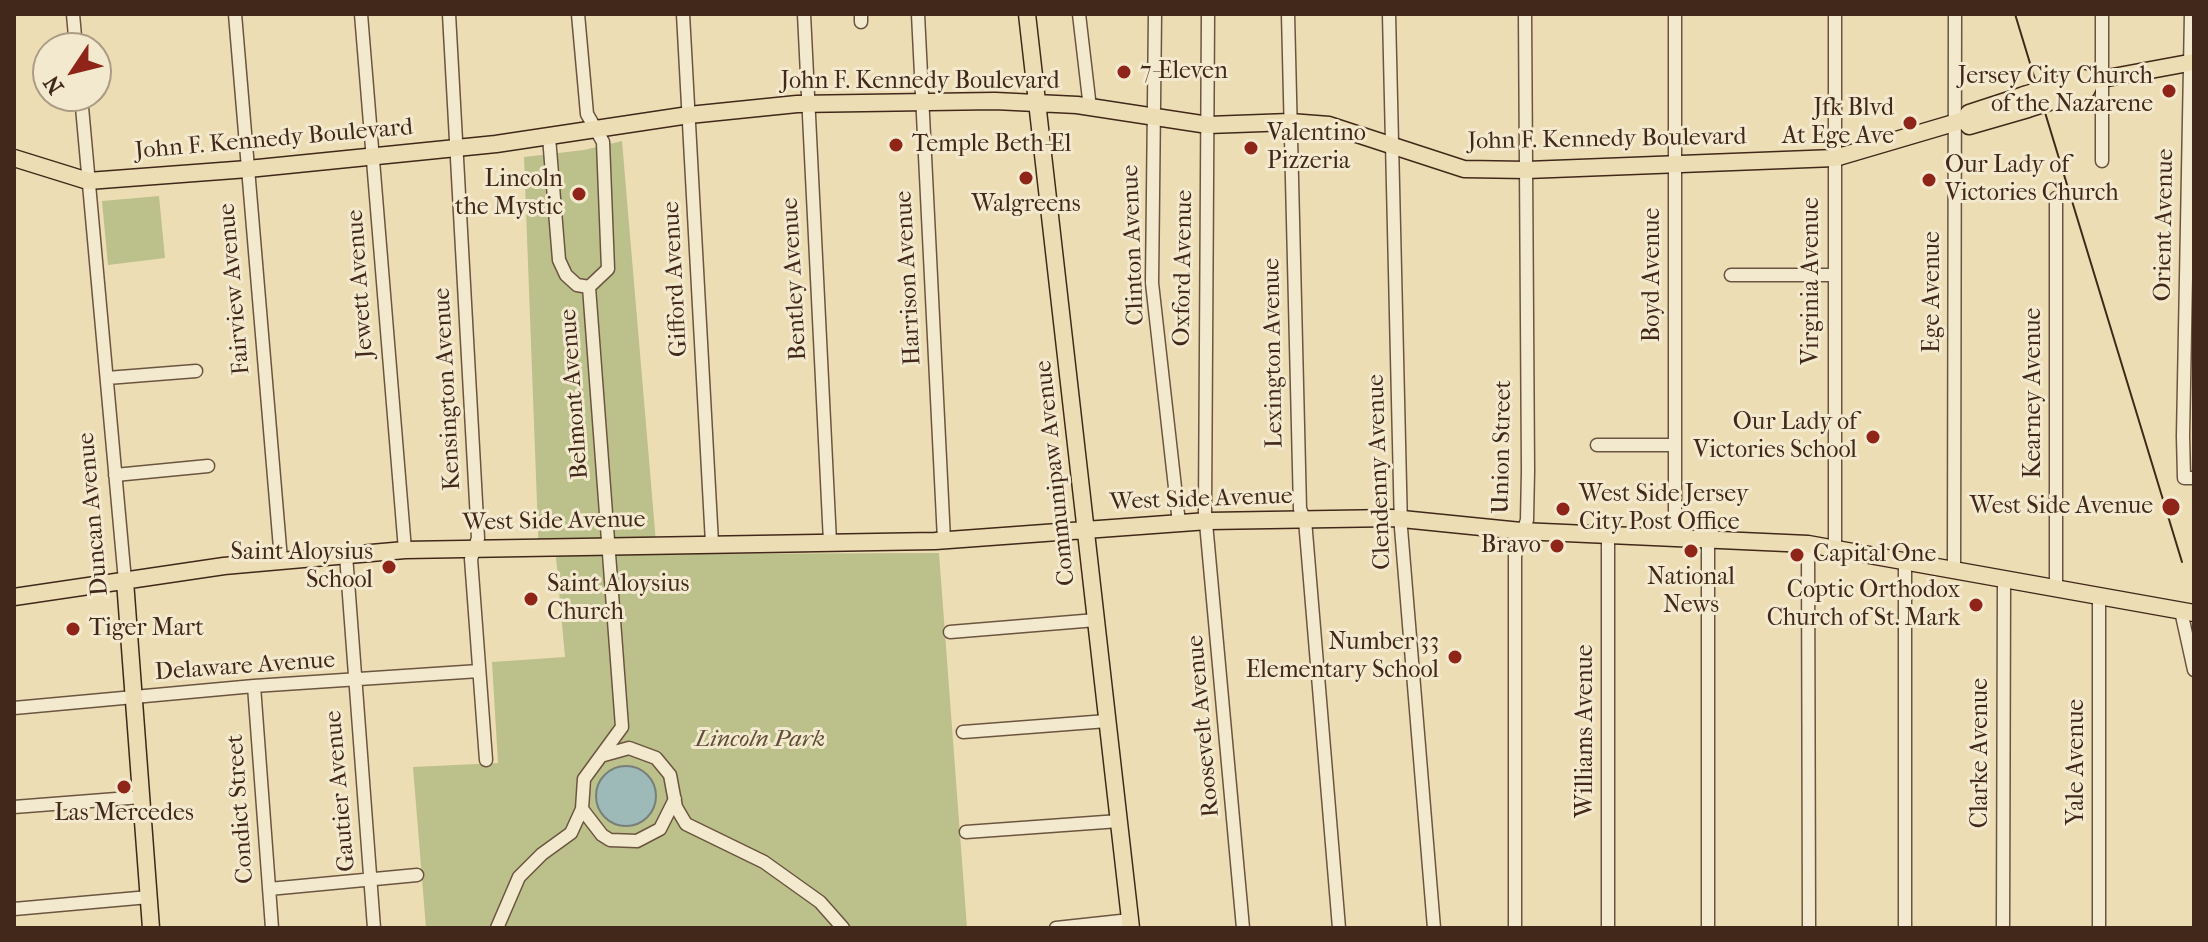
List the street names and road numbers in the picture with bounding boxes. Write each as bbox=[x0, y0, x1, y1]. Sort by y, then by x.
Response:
street label: John F. Kennedy Boulevard bbox=[781, 68, 1059, 96]
street label: John F. Kennedy Boulevard bbox=[134, 113, 414, 167]
street label: John F. Kennedy Boulevard bbox=[1467, 123, 1747, 157]
street label: Orient Avenue bbox=[2149, 148, 2181, 302]
street label: Clinton Avenue bbox=[1117, 164, 1151, 326]
street label: Oxford Avenue bbox=[1168, 189, 1200, 347]
street label: Harrison Avenue bbox=[890, 190, 928, 366]
street label: Bentley Avenue bbox=[776, 197, 814, 361]
street label: Virginia Avenue bbox=[1798, 197, 1826, 365]
street label: Gifford Avenue bbox=[658, 200, 694, 358]
street label: Fairview Avenue bbox=[213, 202, 257, 376]
street label: Boyd Avenue bbox=[1639, 208, 1667, 342]
street label: Jewett Avenue bbox=[341, 209, 381, 359]
street label: Ege Avenue bbox=[1919, 231, 1947, 353]
street label: Lexington Avenue bbox=[1258, 258, 1290, 448]
street label: Kensington Avenue bbox=[428, 287, 468, 491]
street label: Belmont Avenue bbox=[555, 308, 595, 480]
street label: Kearney Avenue bbox=[2020, 308, 2048, 478]
street label: Communipaw Avenue bbox=[1030, 359, 1082, 587]
street label: Clendenny Avenue bbox=[1362, 374, 1398, 570]
street label: Union Street bbox=[1487, 380, 1519, 514]
street label: Duncan Avenue bbox=[73, 431, 115, 597]
street label: West Side Avenue bbox=[1109, 482, 1293, 518]
street label: West Side Avenue bbox=[462, 506, 646, 538]
street label: Roosevelt Avenue bbox=[1182, 634, 1226, 818]
street label: Williams Avenue bbox=[1572, 644, 1600, 818]
street label: Delaware Avenue bbox=[154, 646, 336, 688]
street label: Clarke Avenue bbox=[1967, 678, 1995, 828]
street label: Yale Avenue bbox=[2063, 699, 2091, 825]
street label: Gautier Avenue bbox=[320, 709, 362, 873]
street label: Condict Street bbox=[221, 733, 261, 885]

